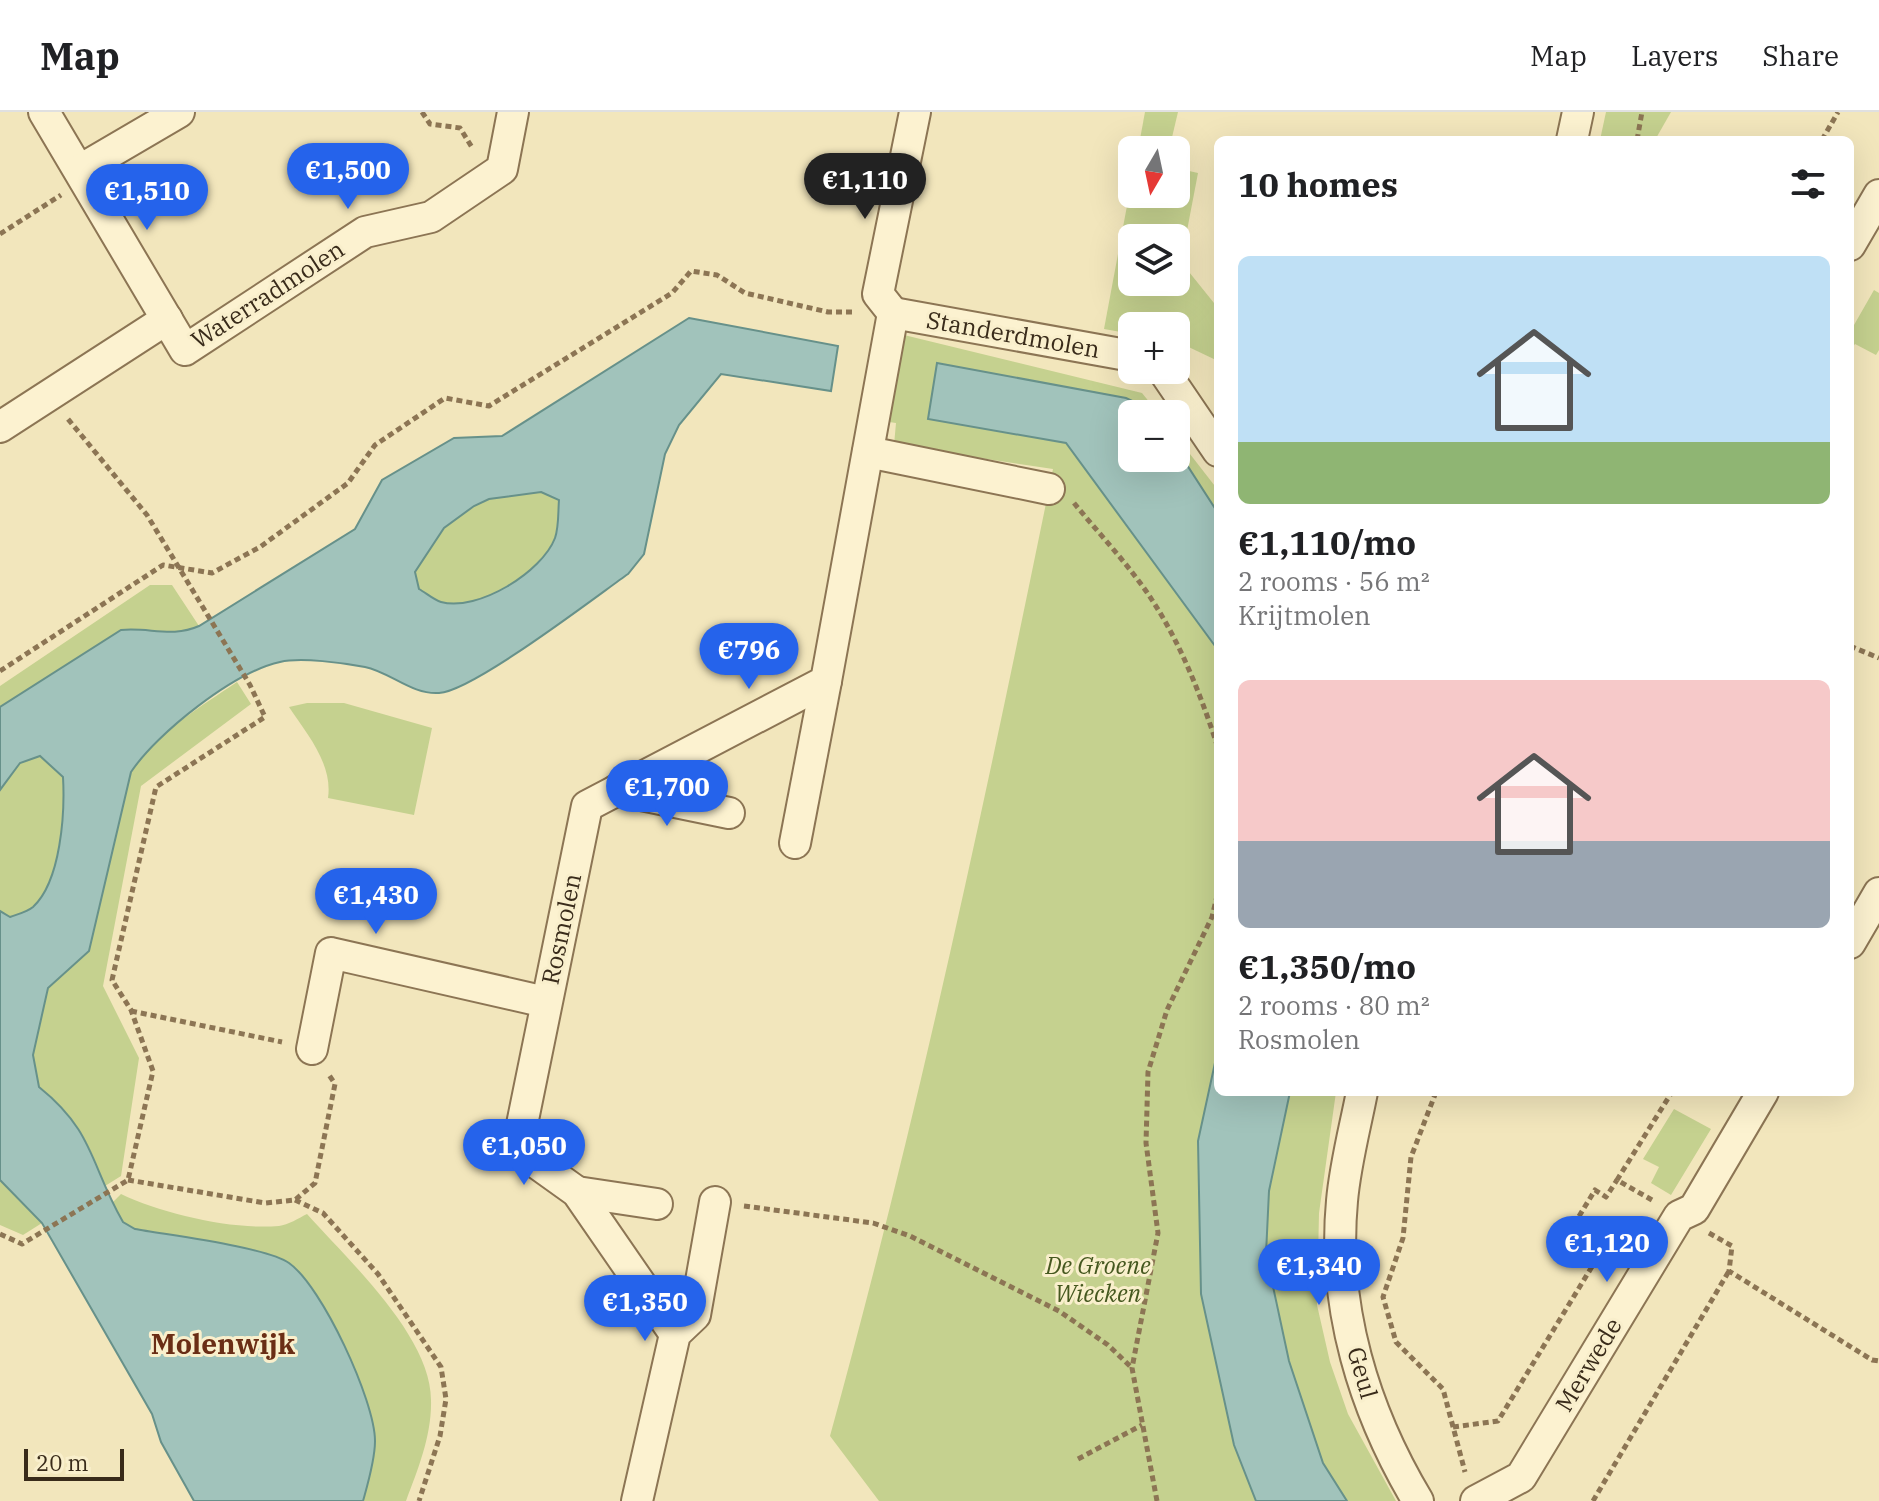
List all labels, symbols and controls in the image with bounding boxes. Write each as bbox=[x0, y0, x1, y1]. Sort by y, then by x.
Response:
text: Map bbox=[40, 31, 120, 80]
text: Map bbox=[1530, 37, 1587, 74]
text: Layers bbox=[1631, 37, 1718, 74]
text: Share bbox=[1762, 37, 1839, 74]
north arrow bbox=[1118, 136, 1190, 208]
map controls bbox=[1118, 136, 1190, 472]
pin: €1,500 bbox=[283, 143, 413, 211]
text: €1,500 bbox=[305, 152, 391, 186]
pin: €1,110 bbox=[800, 153, 930, 221]
text: €1,110 bbox=[822, 162, 908, 196]
text: 10 homes bbox=[1238, 162, 1398, 206]
icon: filters bbox=[1786, 162, 1830, 206]
pin: €1,510 bbox=[82, 164, 212, 232]
text: €1,510 bbox=[104, 173, 190, 207]
button: layers bbox=[1118, 224, 1190, 296]
street label: Waterradmolen bbox=[185, 233, 350, 356]
street label: Standerdmolen bbox=[924, 303, 1102, 365]
icon: home bbox=[1462, 308, 1606, 452]
button: + bbox=[1118, 312, 1190, 384]
button: − bbox=[1118, 400, 1190, 472]
text: €1,110/mo bbox=[1238, 520, 1416, 564]
text: 2 rooms · 56 m² bbox=[1238, 564, 1430, 598]
text: Krijtmolen bbox=[1238, 598, 1371, 632]
pin: €796 bbox=[702, 623, 796, 691]
text: €796 bbox=[718, 632, 780, 666]
icon: home bbox=[1462, 732, 1606, 876]
pin: €1,700 bbox=[602, 760, 732, 828]
text: €1,700 bbox=[624, 769, 710, 803]
pin: €1,430 bbox=[311, 868, 441, 936]
street label: Rosmolen bbox=[534, 870, 588, 987]
text: €1,430 bbox=[333, 877, 419, 911]
text: €1,350/mo bbox=[1238, 944, 1416, 988]
text: 2 rooms · 80 m² bbox=[1238, 988, 1430, 1022]
text: Rosmolen bbox=[1238, 1022, 1360, 1056]
pin: €1,050 bbox=[459, 1119, 589, 1187]
text: €1,050 bbox=[481, 1128, 567, 1162]
pin: €1,120 bbox=[1542, 1216, 1672, 1284]
text: €1,120 bbox=[1564, 1225, 1650, 1259]
pin: €1,340 bbox=[1254, 1239, 1384, 1307]
text: €1,340 bbox=[1276, 1248, 1362, 1282]
park label: De Groene Wiecken bbox=[1044, 1249, 1151, 1309]
pin: €1,350 bbox=[580, 1275, 710, 1343]
text: €1,350 bbox=[602, 1284, 688, 1318]
street label: Merwede bbox=[1548, 1312, 1629, 1417]
district label: Molenwijk bbox=[151, 1325, 296, 1362]
street label: Geul bbox=[1340, 1343, 1386, 1402]
scale bar bbox=[24, 1445, 124, 1481]
text: 20 m bbox=[36, 1448, 88, 1477]

